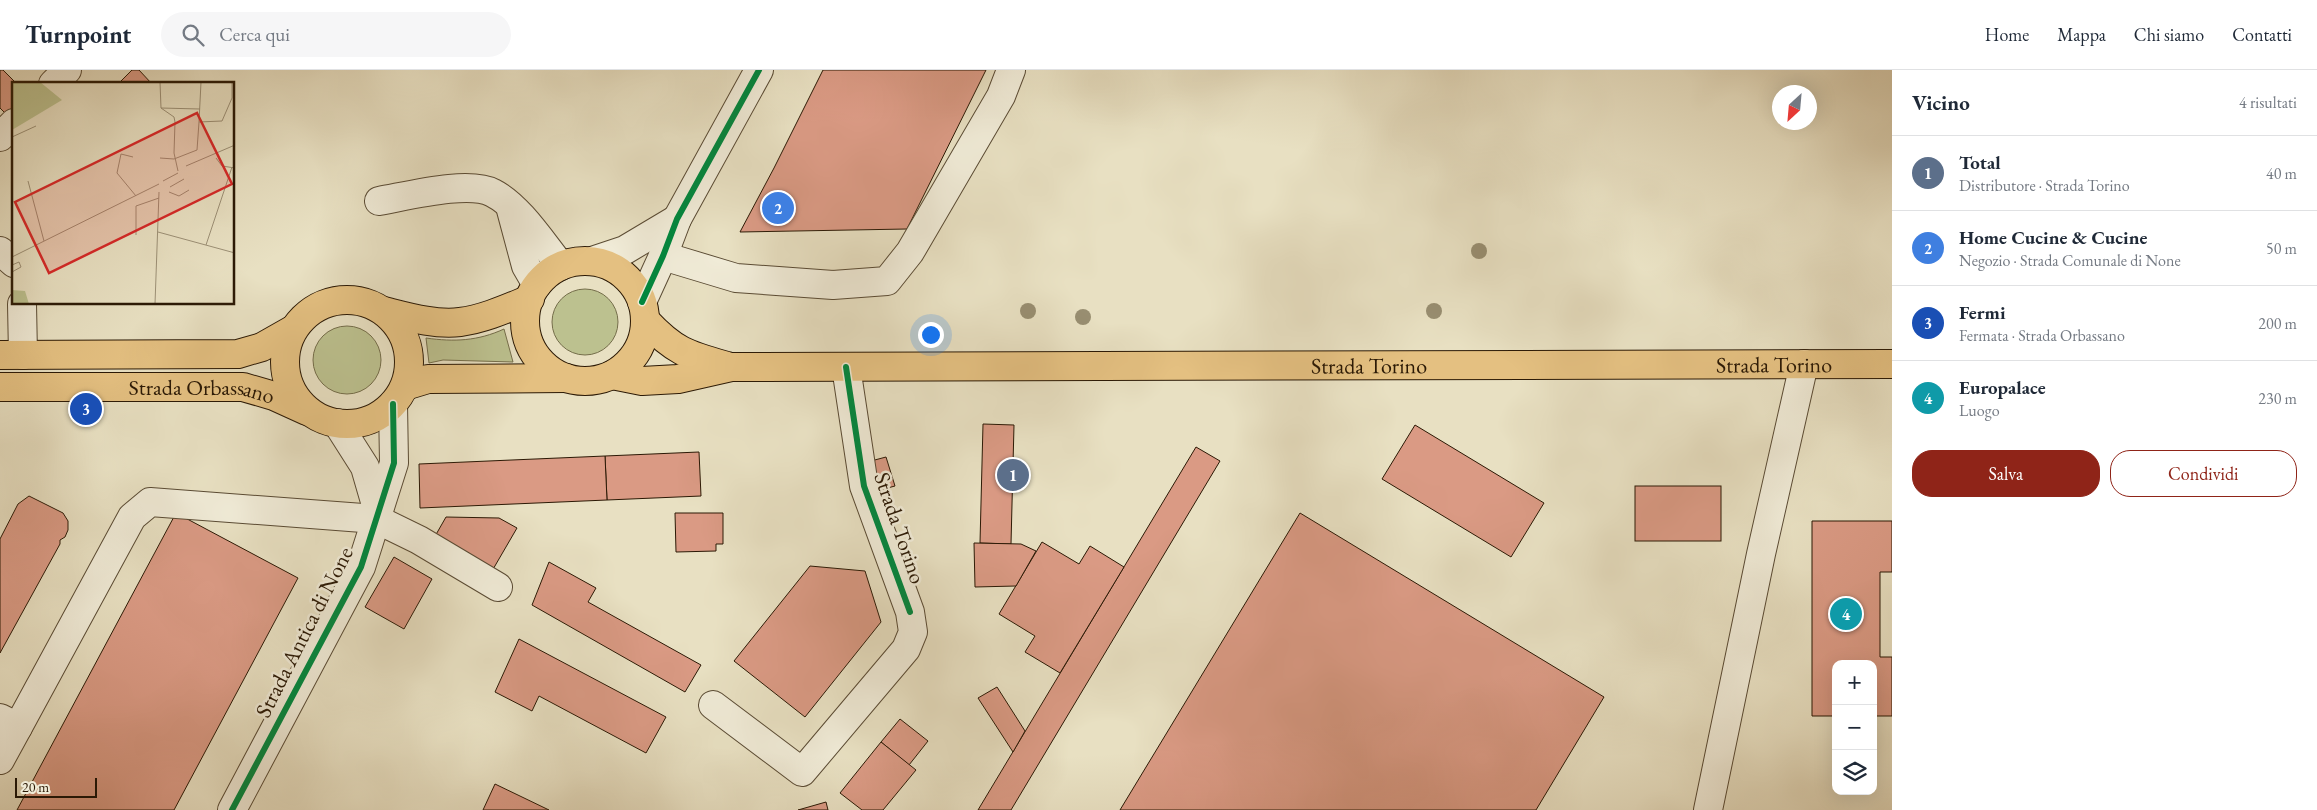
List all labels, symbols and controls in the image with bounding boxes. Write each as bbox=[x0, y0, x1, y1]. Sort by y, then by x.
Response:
search box bbox=[161, 12, 511, 57]
text: Turnpoint bbox=[25, 19, 131, 50]
icon: search bbox=[179, 21, 207, 49]
text: Cerca qui bbox=[219, 22, 290, 47]
text: Home bbox=[1985, 23, 2029, 46]
text: Mappa bbox=[2057, 23, 2106, 46]
text: Chi siamo bbox=[2134, 23, 2204, 46]
text: Contatti bbox=[2232, 23, 2292, 46]
inset map bbox=[12, 82, 235, 305]
north arrow bbox=[1772, 85, 1817, 130]
text: Vicino bbox=[1912, 89, 1970, 116]
text: 4 risultati bbox=[2239, 92, 2297, 113]
text: Total bbox=[1959, 150, 2001, 175]
text: 1 bbox=[1924, 163, 1932, 184]
text: 40 m bbox=[2266, 163, 2297, 184]
text: Distributore · Strada Torino bbox=[1959, 175, 2130, 196]
pin: 2 bbox=[762, 189, 794, 227]
text: Home Cucine & Cucine bbox=[1959, 225, 2147, 250]
text: 2 bbox=[1924, 238, 1932, 259]
text: 50 m bbox=[2266, 238, 2297, 259]
text: Negozio · Strada Comunale di None bbox=[1959, 250, 2181, 271]
text: Fermi bbox=[1959, 300, 2006, 325]
text: 3 bbox=[1924, 313, 1932, 334]
text: 200 m bbox=[2258, 313, 2297, 334]
your location bbox=[918, 322, 944, 348]
text: Fermata · Strada Orbassano bbox=[1959, 325, 2125, 346]
street label: Strada Torino bbox=[1716, 350, 1832, 379]
street label: Strada Torino bbox=[1311, 351, 1427, 380]
street label: Strada Orbassano bbox=[129, 373, 278, 410]
text: Europalace bbox=[1959, 375, 2046, 400]
text: 4 bbox=[1924, 388, 1932, 409]
text: 230 m bbox=[2258, 388, 2297, 409]
pin: 3 bbox=[70, 390, 102, 428]
text: Luogo bbox=[1959, 400, 2000, 421]
button: Salva bbox=[1912, 450, 2100, 497]
button: Condividi bbox=[2110, 450, 2297, 497]
pin: 1 bbox=[997, 456, 1029, 494]
street label: Strada Torino bbox=[867, 468, 933, 588]
street label: Strada Antica di None bbox=[248, 541, 360, 722]
pin: 4 bbox=[1830, 595, 1862, 633]
map controls bbox=[1832, 660, 1877, 795]
button: + bbox=[1832, 660, 1877, 705]
button: − bbox=[1832, 705, 1877, 750]
button: layers bbox=[1832, 750, 1877, 795]
scale bar bbox=[15, 775, 98, 798]
text: 20 m bbox=[22, 778, 49, 796]

